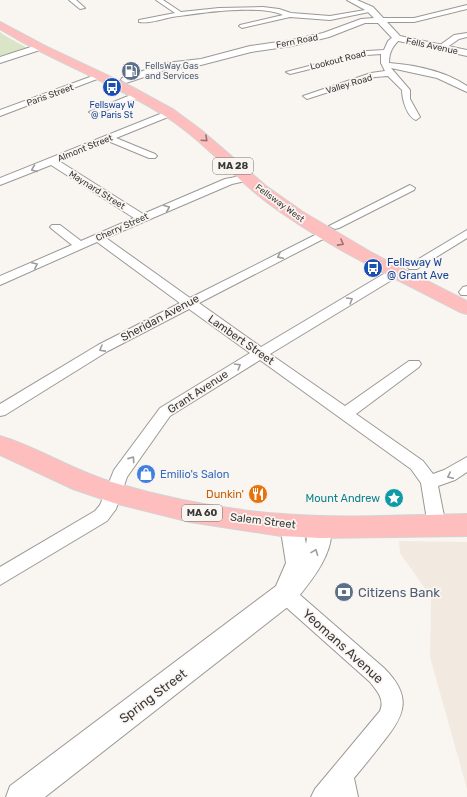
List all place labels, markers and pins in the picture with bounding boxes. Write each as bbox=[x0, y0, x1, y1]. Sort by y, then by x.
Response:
fuel station icon: FellsWay Gas and Services bbox=[120, 60, 142, 82]
place label: FellsWay Gas and Services bbox=[145, 61, 199, 81]
bus stop icon: Fellsway W @ Paris St bbox=[101, 76, 123, 98]
place label: Fellsway W @ Paris St bbox=[90, 100, 134, 120]
place label: Fellsway W @ Grant Ave bbox=[387, 256, 449, 282]
bus stop icon: Fellsway W @ Grant Ave bbox=[362, 257, 384, 279]
shop icon: Emilio's Salon bbox=[135, 463, 157, 485]
place label: Emilio's Salon bbox=[160, 468, 229, 481]
restaurant icon: Dunkin' bbox=[247, 483, 269, 505]
place icon: Mount Andrew bbox=[383, 487, 405, 509]
place label: Dunkin' bbox=[206, 488, 244, 501]
place label: Mount Andrew bbox=[306, 492, 380, 505]
bank icon: Citizens Bank bbox=[333, 581, 355, 603]
place label: Citizens Bank bbox=[358, 585, 440, 600]

